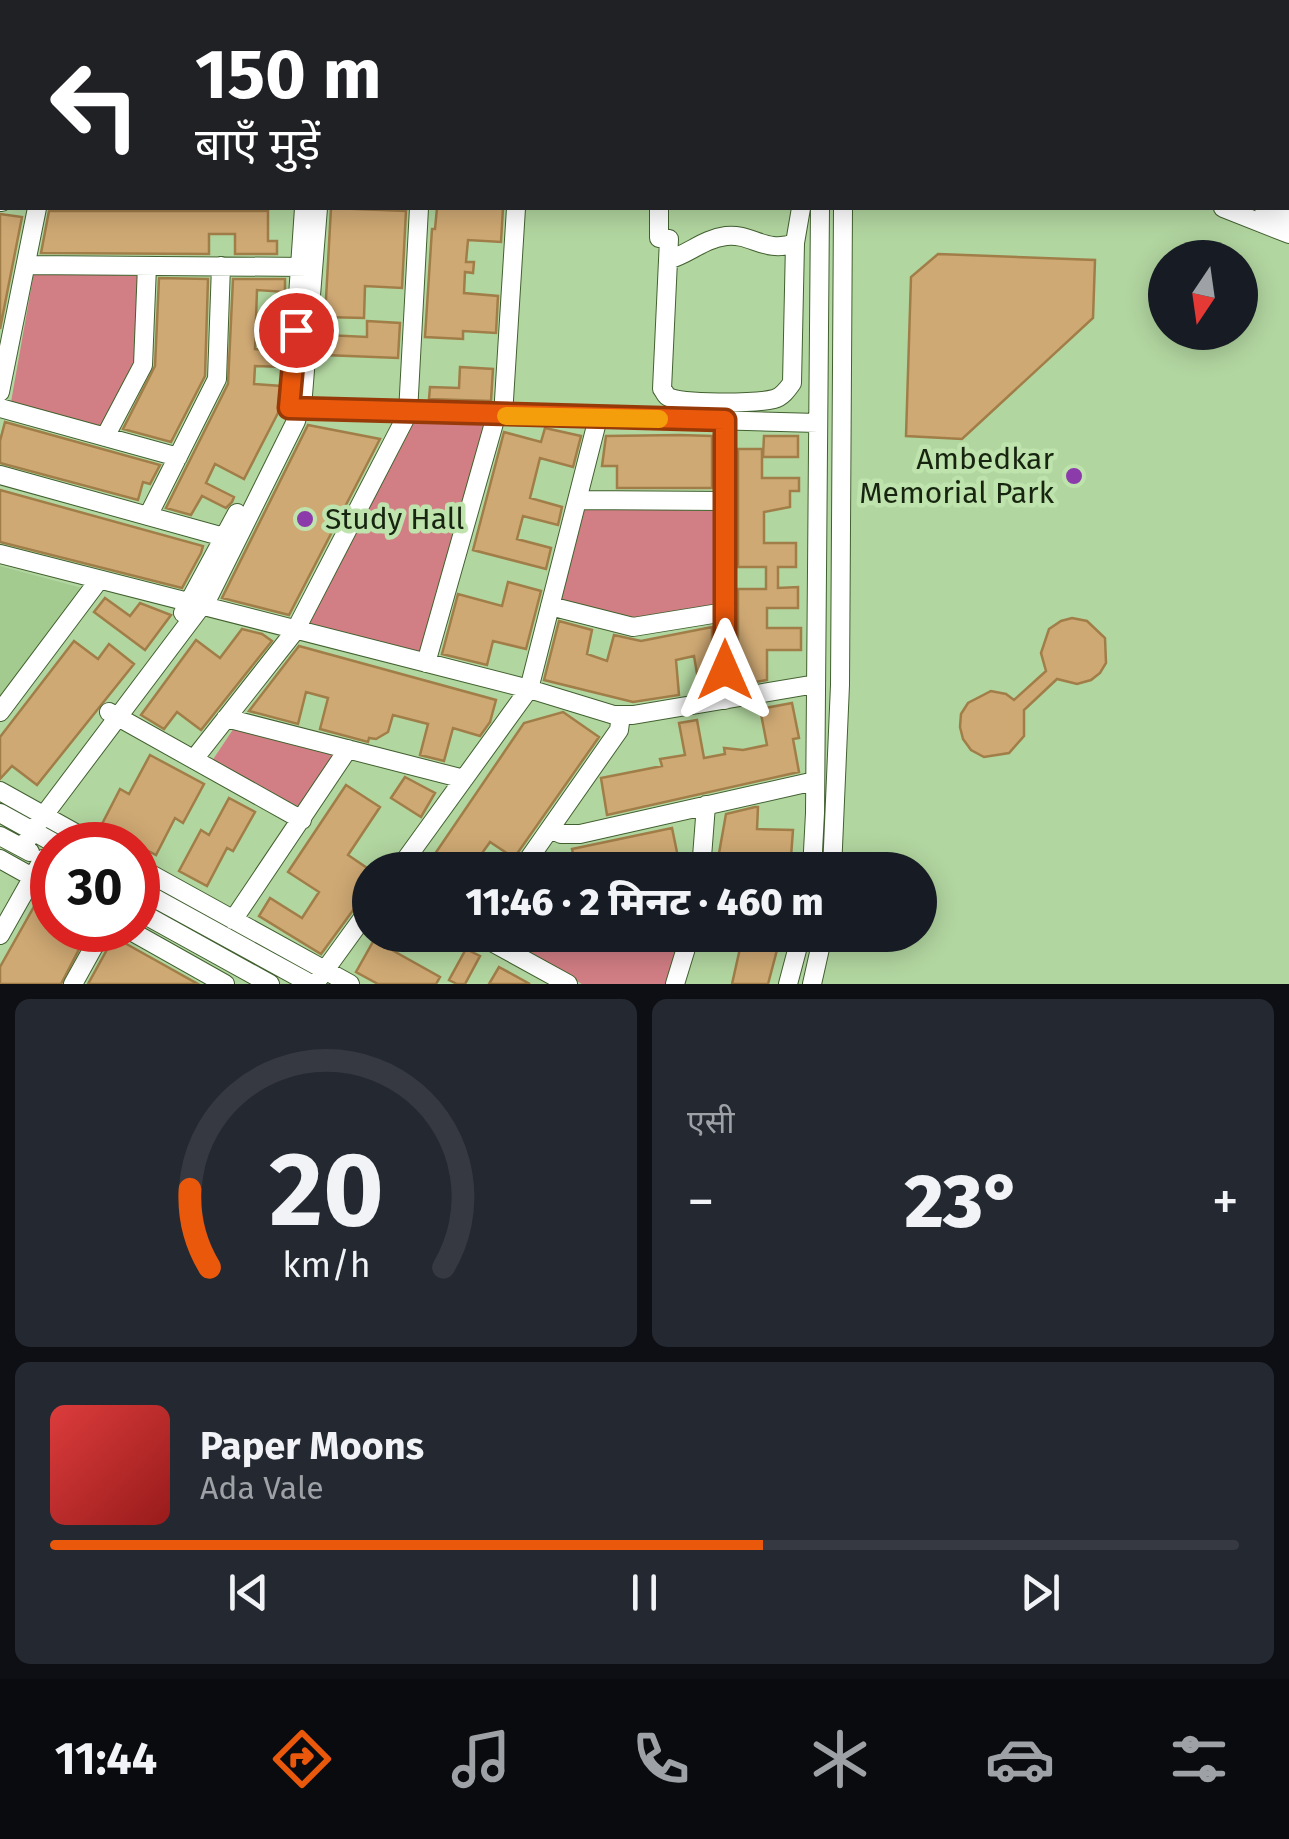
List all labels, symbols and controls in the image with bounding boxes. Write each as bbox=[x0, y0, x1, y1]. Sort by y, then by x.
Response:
text: 150 m bbox=[195, 33, 382, 117]
icon: left bbox=[30, 40, 160, 170]
text: बाएँ मुड़ें bbox=[195, 118, 320, 172]
north arrow bbox=[1148, 240, 1258, 350]
map controls bbox=[1148, 240, 1258, 350]
pin bbox=[254, 288, 339, 373]
icon: arrive bbox=[269, 303, 324, 358]
place label: Ambedkar Memorial Park bbox=[859, 441, 1055, 511]
marker: Ambedkar Memorial Park bbox=[1063, 465, 1085, 487]
place label: Study Hall bbox=[325, 501, 464, 537]
marker: Study Hall bbox=[294, 508, 316, 530]
position arrow bbox=[673, 618, 777, 722]
speed limit sign: 30 bbox=[30, 822, 160, 952]
text: 11:46 · 2 मिनट · 460 m bbox=[466, 879, 823, 925]
text: एसी bbox=[687, 1103, 735, 1141]
text: 20 bbox=[269, 1128, 383, 1253]
text: 23° bbox=[904, 1157, 1022, 1247]
text: − bbox=[687, 1169, 715, 1235]
text: + bbox=[1212, 1169, 1239, 1235]
text: km/h bbox=[282, 1244, 370, 1286]
text: Paper Moons bbox=[200, 1423, 424, 1469]
text: Ada Vale bbox=[200, 1469, 324, 1507]
icon: previous bbox=[221, 1565, 276, 1620]
icon: pause bbox=[617, 1565, 672, 1620]
icon: next bbox=[1013, 1565, 1068, 1620]
icon: directions bbox=[267, 1724, 337, 1794]
icon: music bbox=[446, 1724, 516, 1794]
icon: phone bbox=[626, 1724, 696, 1794]
icon: climate bbox=[805, 1724, 875, 1794]
icon: car bbox=[985, 1724, 1055, 1794]
icon: filters bbox=[1164, 1724, 1234, 1794]
text: 11:44 bbox=[55, 1732, 157, 1786]

